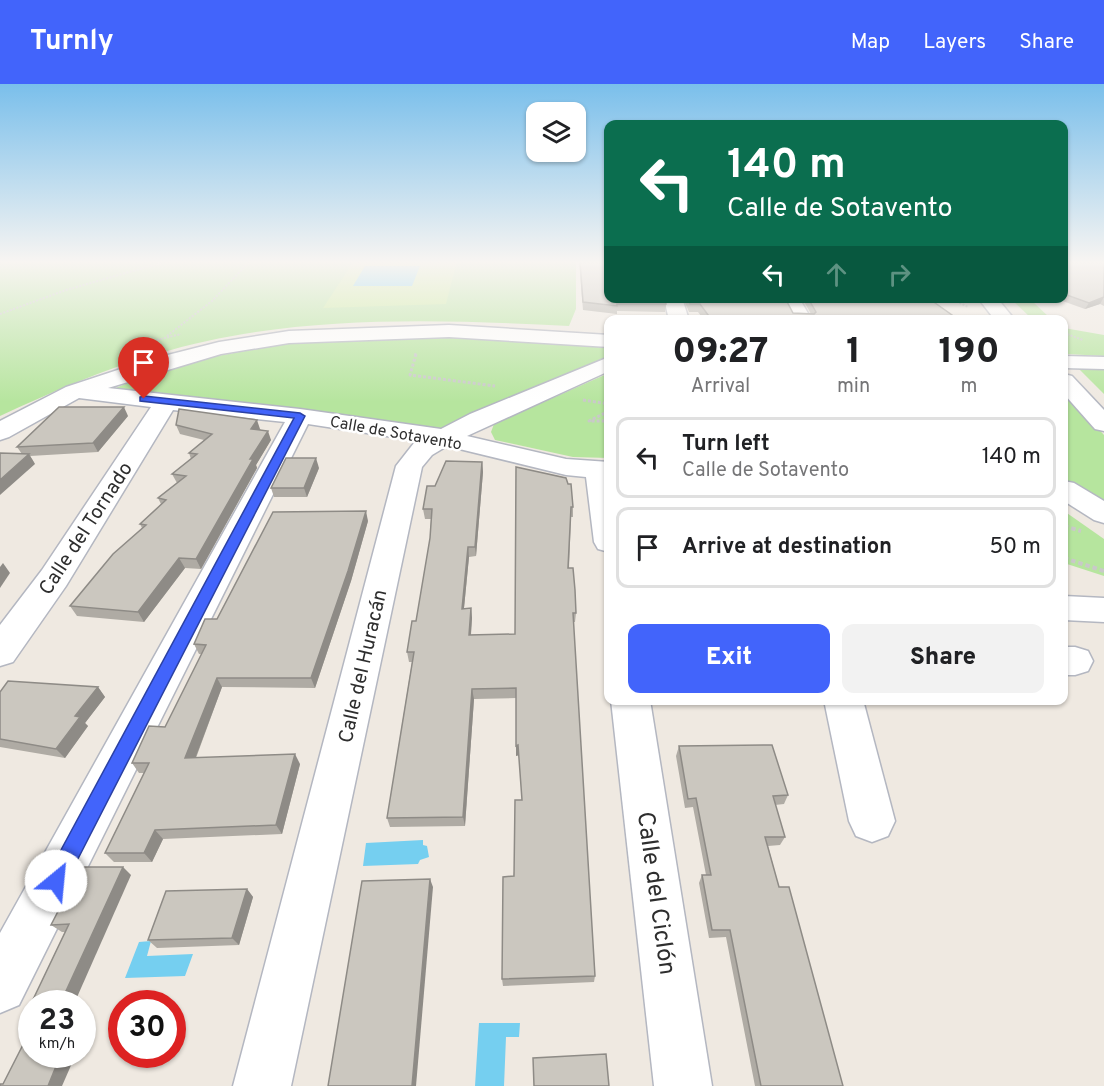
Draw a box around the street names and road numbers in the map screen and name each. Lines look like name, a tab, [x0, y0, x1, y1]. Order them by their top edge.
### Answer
street label: Calle de Sotavento	[328, 413, 463, 455]
street label: Calle del Tornado	[34, 458, 139, 601]
street label: Calle del Huracán	[334, 587, 394, 746]
street label: Calle del Ciclón	[629, 810, 681, 977]

